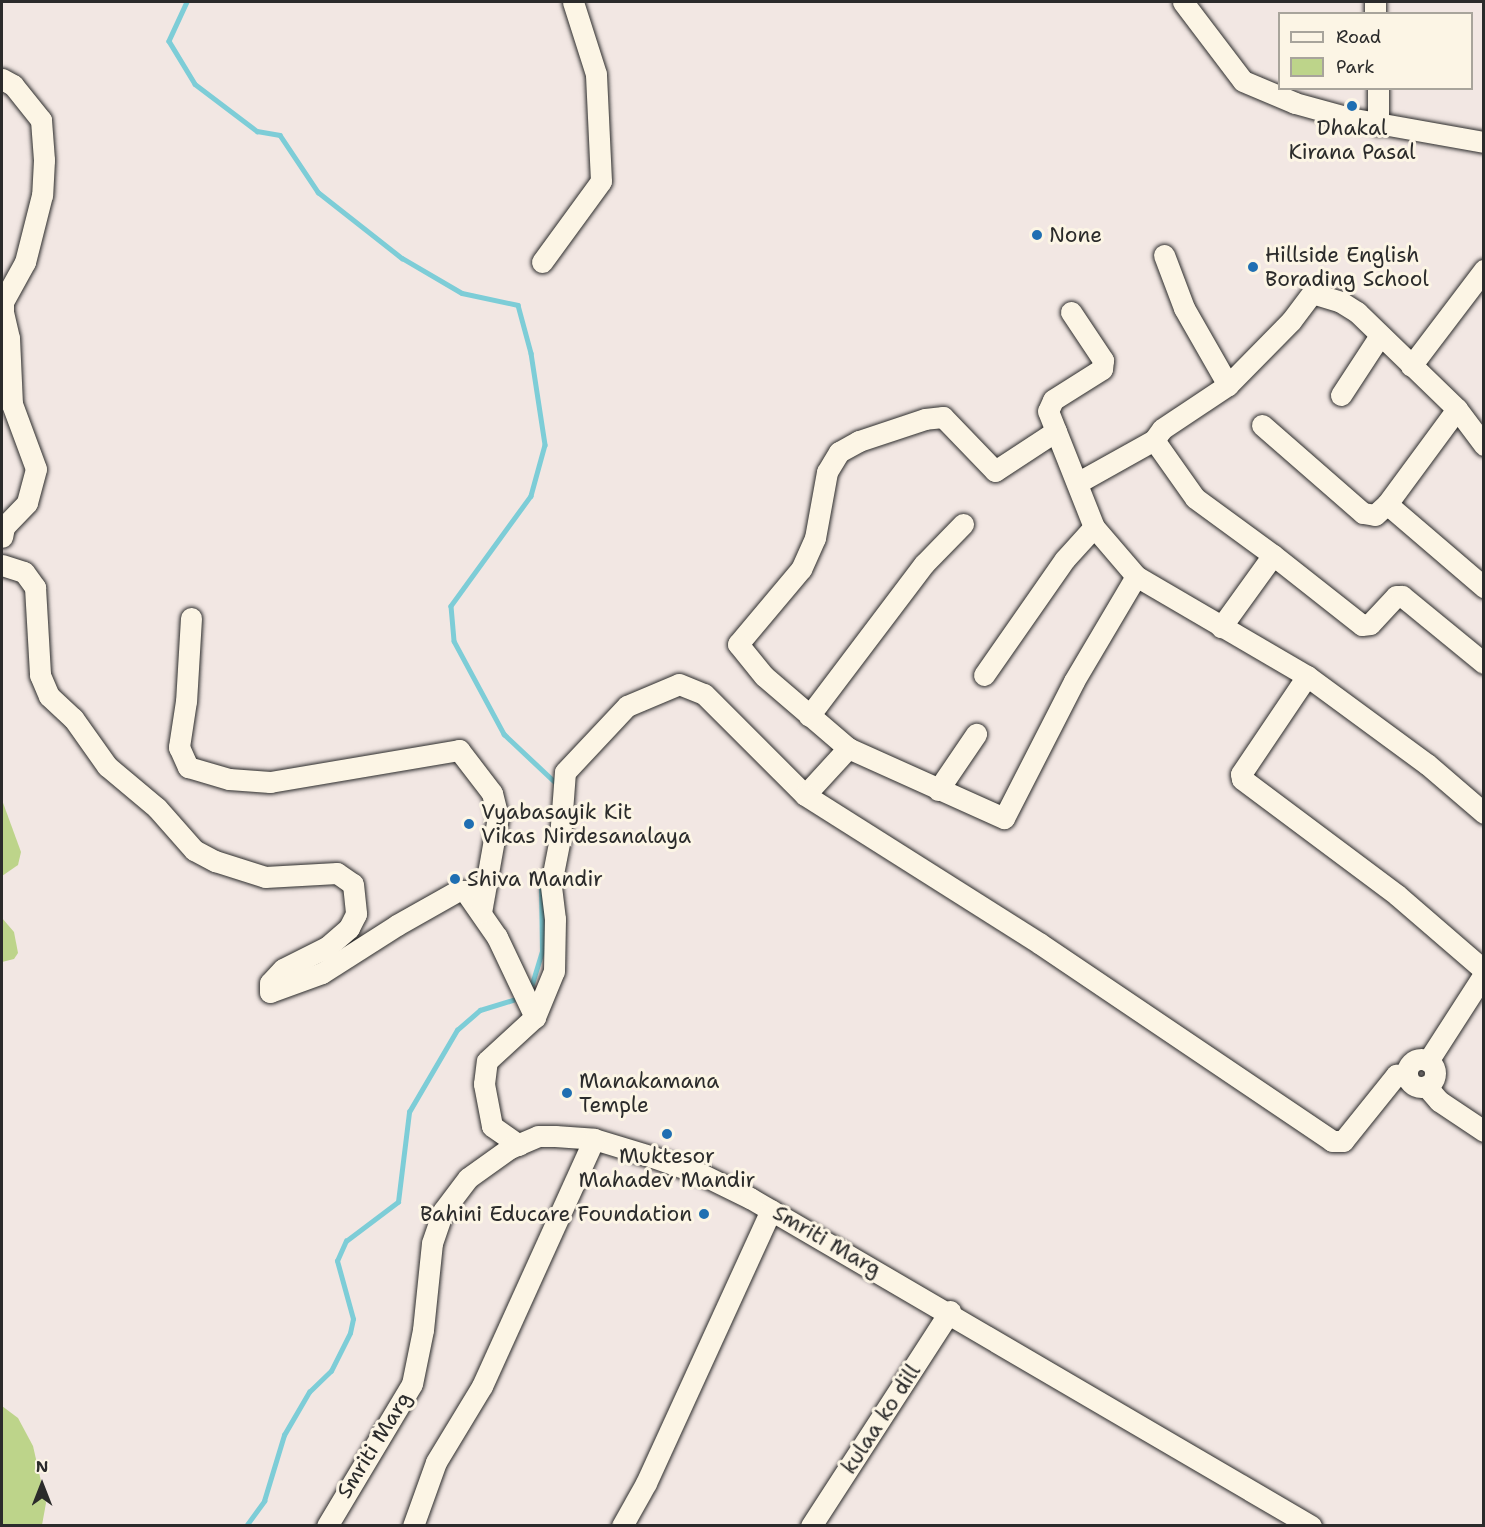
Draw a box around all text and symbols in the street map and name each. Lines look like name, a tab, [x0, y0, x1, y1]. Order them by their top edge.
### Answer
legend	[1278, 12, 1473, 90]
text: Road	[1336, 25, 1381, 49]
text: Park	[1336, 55, 1375, 79]
marker: Dhakal Kirana Pasal	[1345, 99, 1359, 113]
place label: Dhakal Kirana Pasal	[1288, 115, 1416, 165]
place label: None	[1049, 222, 1102, 248]
marker: None	[1030, 228, 1044, 242]
place label: Hillside English Borading School	[1265, 242, 1429, 292]
marker: Hillside English Borading School	[1246, 260, 1260, 274]
place label: Vyabasayik Kit Vikas Nirdesanalaya	[481, 799, 691, 849]
marker: Vyabasayik Kit Vikas Nirdesanalaya	[462, 817, 476, 831]
place label: Shiva Mandir	[467, 866, 603, 892]
marker: Shiva Mandir	[448, 872, 462, 886]
place label: Manakamana Temple	[579, 1068, 719, 1118]
marker: Manakamana Temple	[560, 1086, 574, 1100]
marker: Muktesor Mahadev Mandir	[660, 1127, 674, 1141]
place label: Muktesor Mahadev Mandir	[579, 1143, 755, 1193]
street label: Smriti Marg	[768, 1200, 886, 1282]
place label: Bahini Educare Foundation	[420, 1201, 692, 1227]
marker: Bahini Educare Foundation	[697, 1207, 711, 1221]
street label: kulaa ko dill	[836, 1359, 926, 1479]
street label: Smriti Marg	[331, 1387, 417, 1503]
north arrow	[12, 1455, 72, 1515]
text: N	[36, 1456, 48, 1477]

